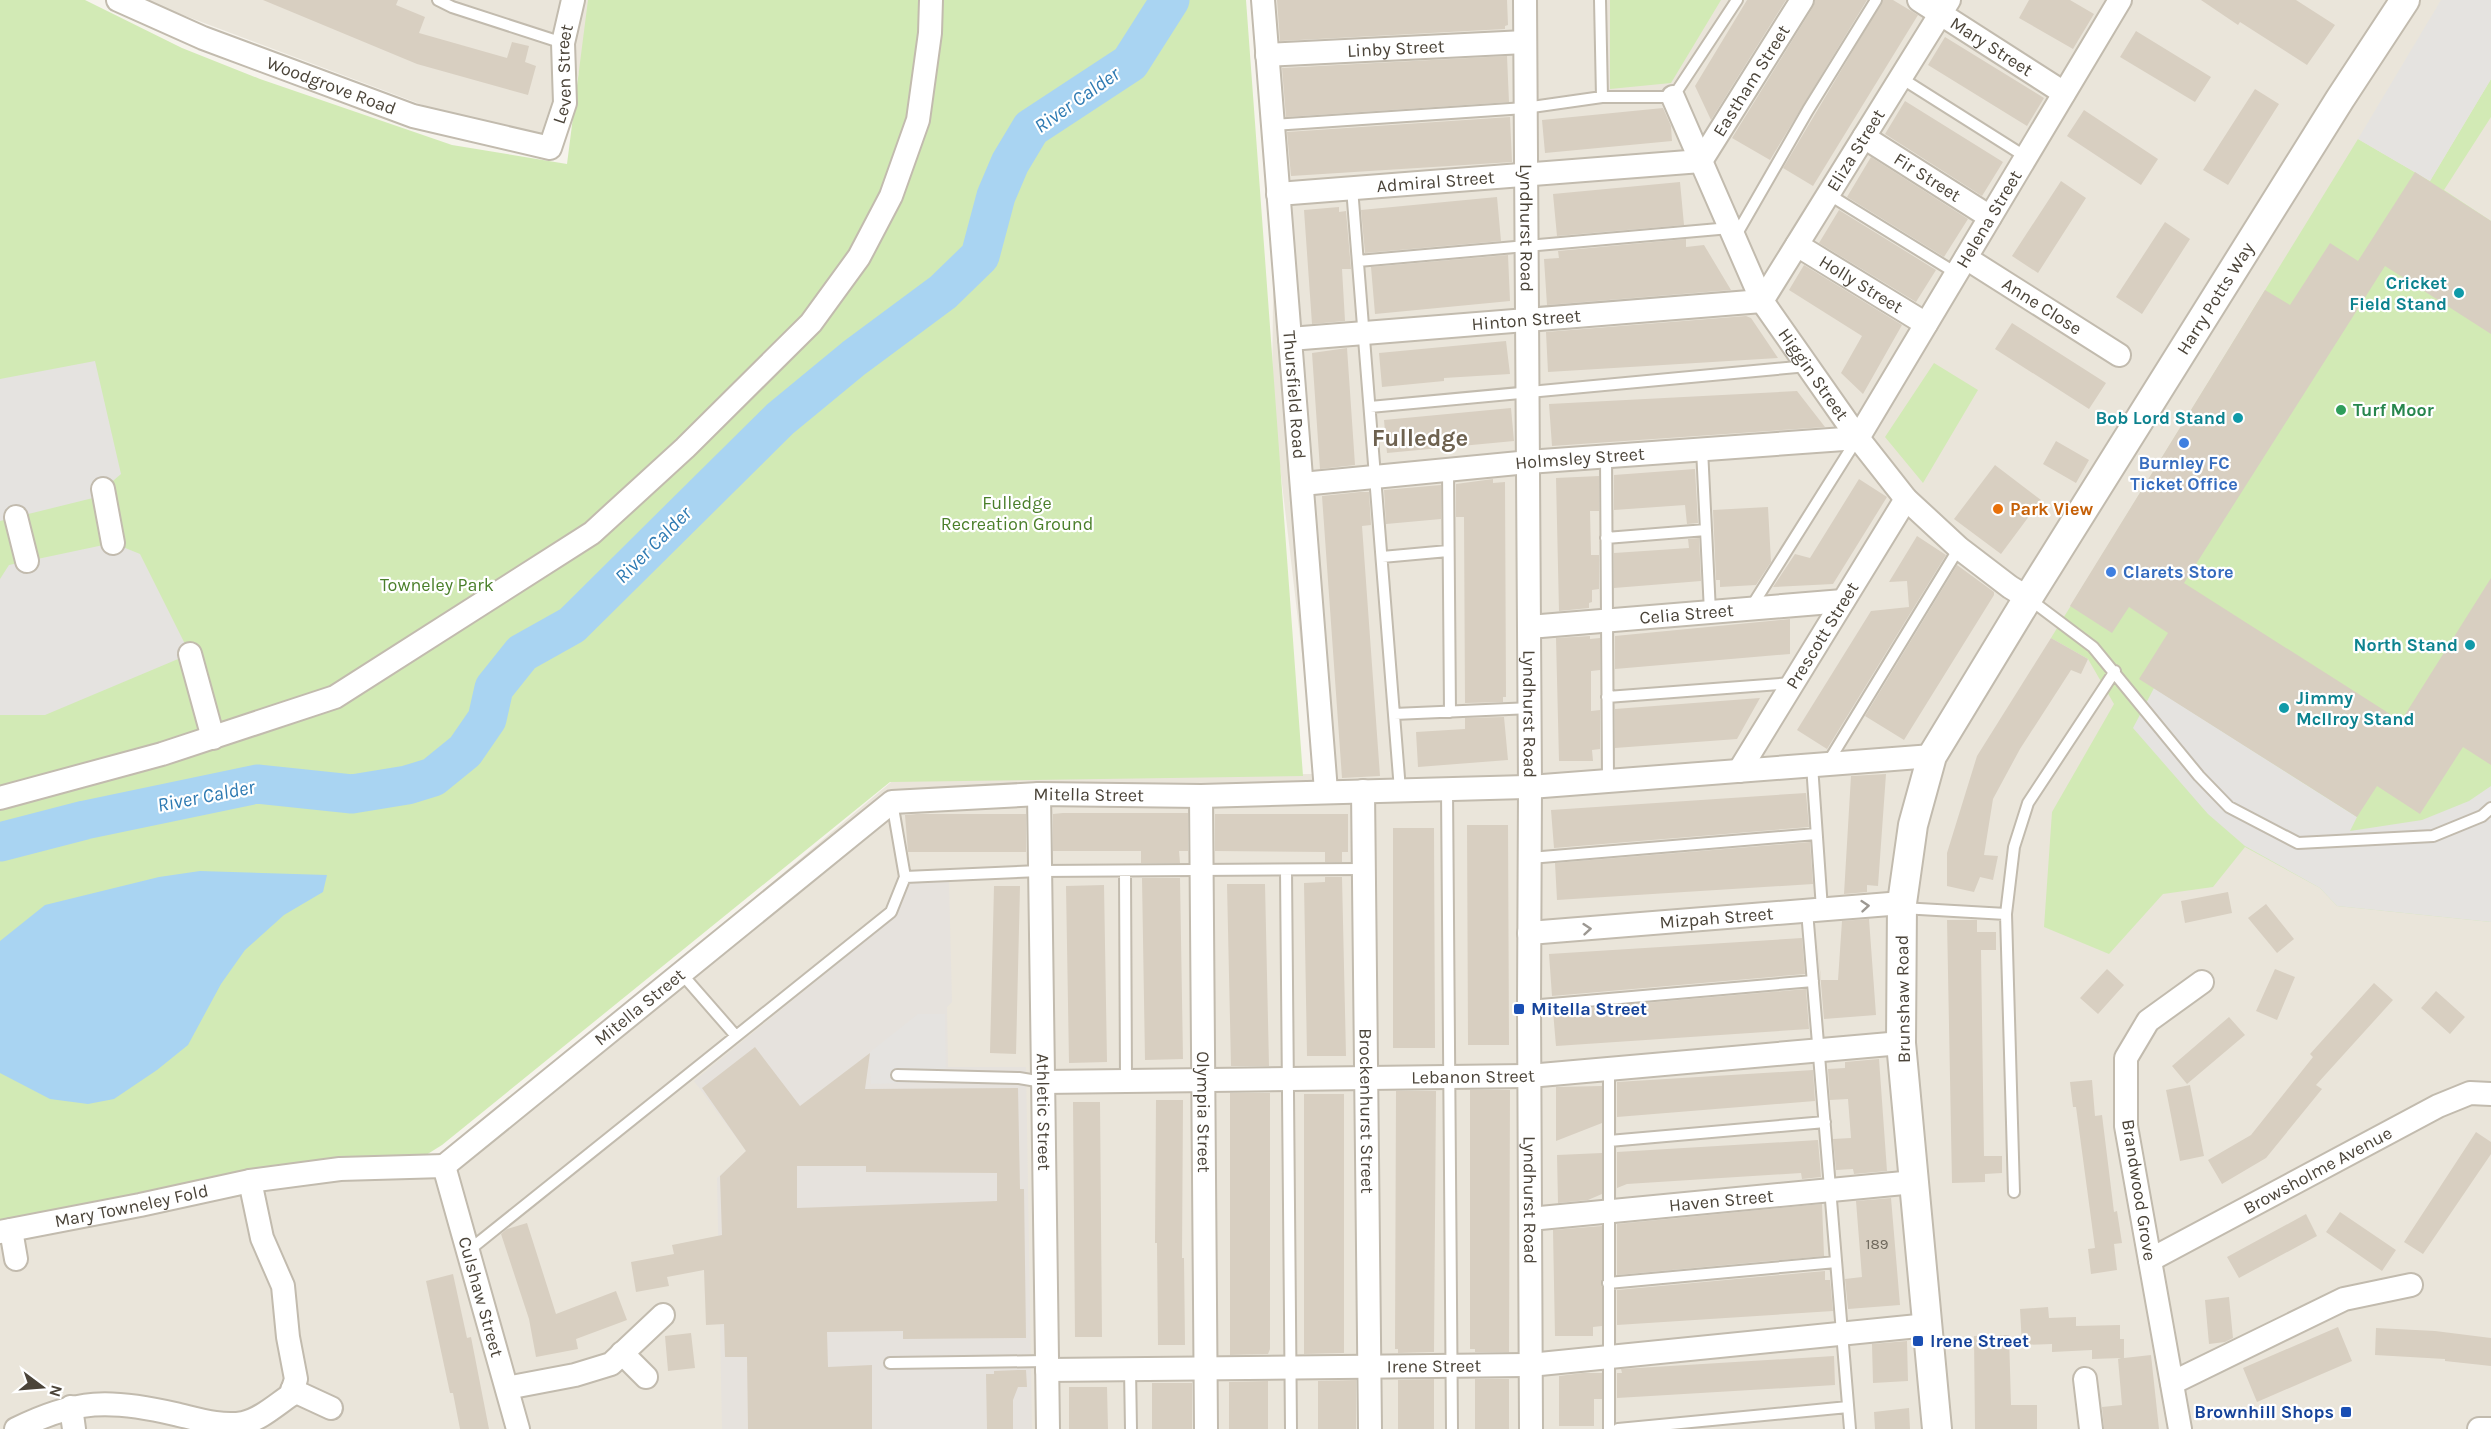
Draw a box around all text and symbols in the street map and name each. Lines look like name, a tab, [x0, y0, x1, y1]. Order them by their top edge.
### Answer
street label: Mary Street	[1946, 12, 2037, 81]
street label: Eastham Street	[1708, 21, 1795, 141]
street label: Leven Street	[548, 22, 578, 127]
street label: Linby Street	[1347, 35, 1445, 62]
street label: Woodgrove Road	[264, 52, 399, 120]
water label: River Calder	[1030, 62, 1125, 138]
street label: Eliza Street	[1822, 105, 1890, 195]
street label: Fir Street	[1890, 148, 1965, 207]
street label: Lyndhurst Road	[1515, 164, 1538, 292]
street label: Admiral Street	[1376, 166, 1496, 197]
street label: Helena Street	[1951, 166, 2027, 272]
street label: Harry Potts Way	[2172, 238, 2259, 359]
street label: Holly Street	[1815, 250, 1907, 318]
place label: Cricket Field Stand	[2349, 272, 2447, 315]
street label: Anne Close	[1998, 273, 2086, 340]
marker: Cricket Field Stand	[2452, 286, 2466, 300]
street label: Hinton Street	[1471, 305, 1582, 335]
street label: Higgin Street	[1773, 324, 1853, 425]
street label: Thursfield Road	[1278, 330, 1311, 460]
place label: Turf Moor	[2353, 399, 2434, 421]
marker: Turf Moor	[2334, 403, 2348, 417]
place label: Bob Lord Stand	[2095, 407, 2226, 429]
marker: Bob Lord Stand	[2231, 411, 2245, 425]
district label: Fulledge	[1372, 424, 1468, 452]
marker: Burnley FC Ticket Office	[2177, 436, 2191, 450]
street label: Holmsley Street	[1514, 443, 1645, 474]
place label: Burnley FC Ticket Office	[2130, 452, 2238, 495]
park label: Fulledge Recreation Ground	[941, 492, 1093, 535]
place label: Park View	[2010, 498, 2094, 520]
water label: River Calder	[610, 501, 697, 588]
marker: Park View	[1991, 502, 2005, 516]
place label: Clarets Store	[2123, 561, 2234, 583]
marker: Clarets Store	[2104, 565, 2118, 579]
park label: Towneley Park	[380, 574, 494, 596]
street label: Prescott Street	[1781, 578, 1864, 693]
street label: Celia Street	[1639, 599, 1735, 629]
place label: North Stand	[2354, 634, 2458, 656]
marker: North Stand	[2463, 638, 2477, 652]
street label: Lyndhurst Road	[1518, 650, 1541, 778]
place label: Jimmy McIlroy Stand	[2296, 687, 2414, 730]
marker: Jimmy McIlroy Stand	[2277, 701, 2291, 715]
water label: River Calder	[155, 775, 258, 817]
street label: Mitella Street	[1033, 783, 1144, 806]
one-way arrow	[1861, 900, 1870, 913]
street label: Mizpah Street	[1659, 902, 1774, 933]
one-way arrow	[1583, 922, 1592, 935]
street label: Brunshaw Road	[1891, 935, 1915, 1063]
street label: Mitella Street	[590, 964, 690, 1050]
place label: Mitella Street	[1531, 998, 1647, 1020]
marker: Mitella Street	[1512, 1002, 1526, 1016]
street label: Brockenhurst Street	[1355, 1028, 1378, 1194]
street label: Olympia Street	[1192, 1051, 1215, 1173]
street label: Athletic Street	[1032, 1053, 1055, 1171]
street label: Lebanon Street	[1411, 1065, 1536, 1088]
street label: Brandwood Grove	[2117, 1118, 2161, 1262]
street label: Browsholme Avenue	[2239, 1122, 2396, 1219]
street label: Lyndhurst Road	[1519, 1136, 1541, 1264]
street label: Mary Towneley Fold	[53, 1179, 210, 1232]
street label: Haven Street	[1668, 1185, 1775, 1217]
street label: Culshaw Street	[453, 1234, 508, 1360]
house number: 189	[1866, 1235, 1888, 1253]
place label: Irene Street	[1930, 1330, 2029, 1352]
marker: Irene Street	[1911, 1334, 1925, 1348]
street label: Irene Street	[1387, 1355, 1482, 1377]
north arrow	[12, 1357, 72, 1417]
text: N	[45, 1383, 67, 1399]
place label: Brownhill Shops	[2194, 1401, 2334, 1423]
marker: Brownhill Shops	[2339, 1405, 2353, 1419]

